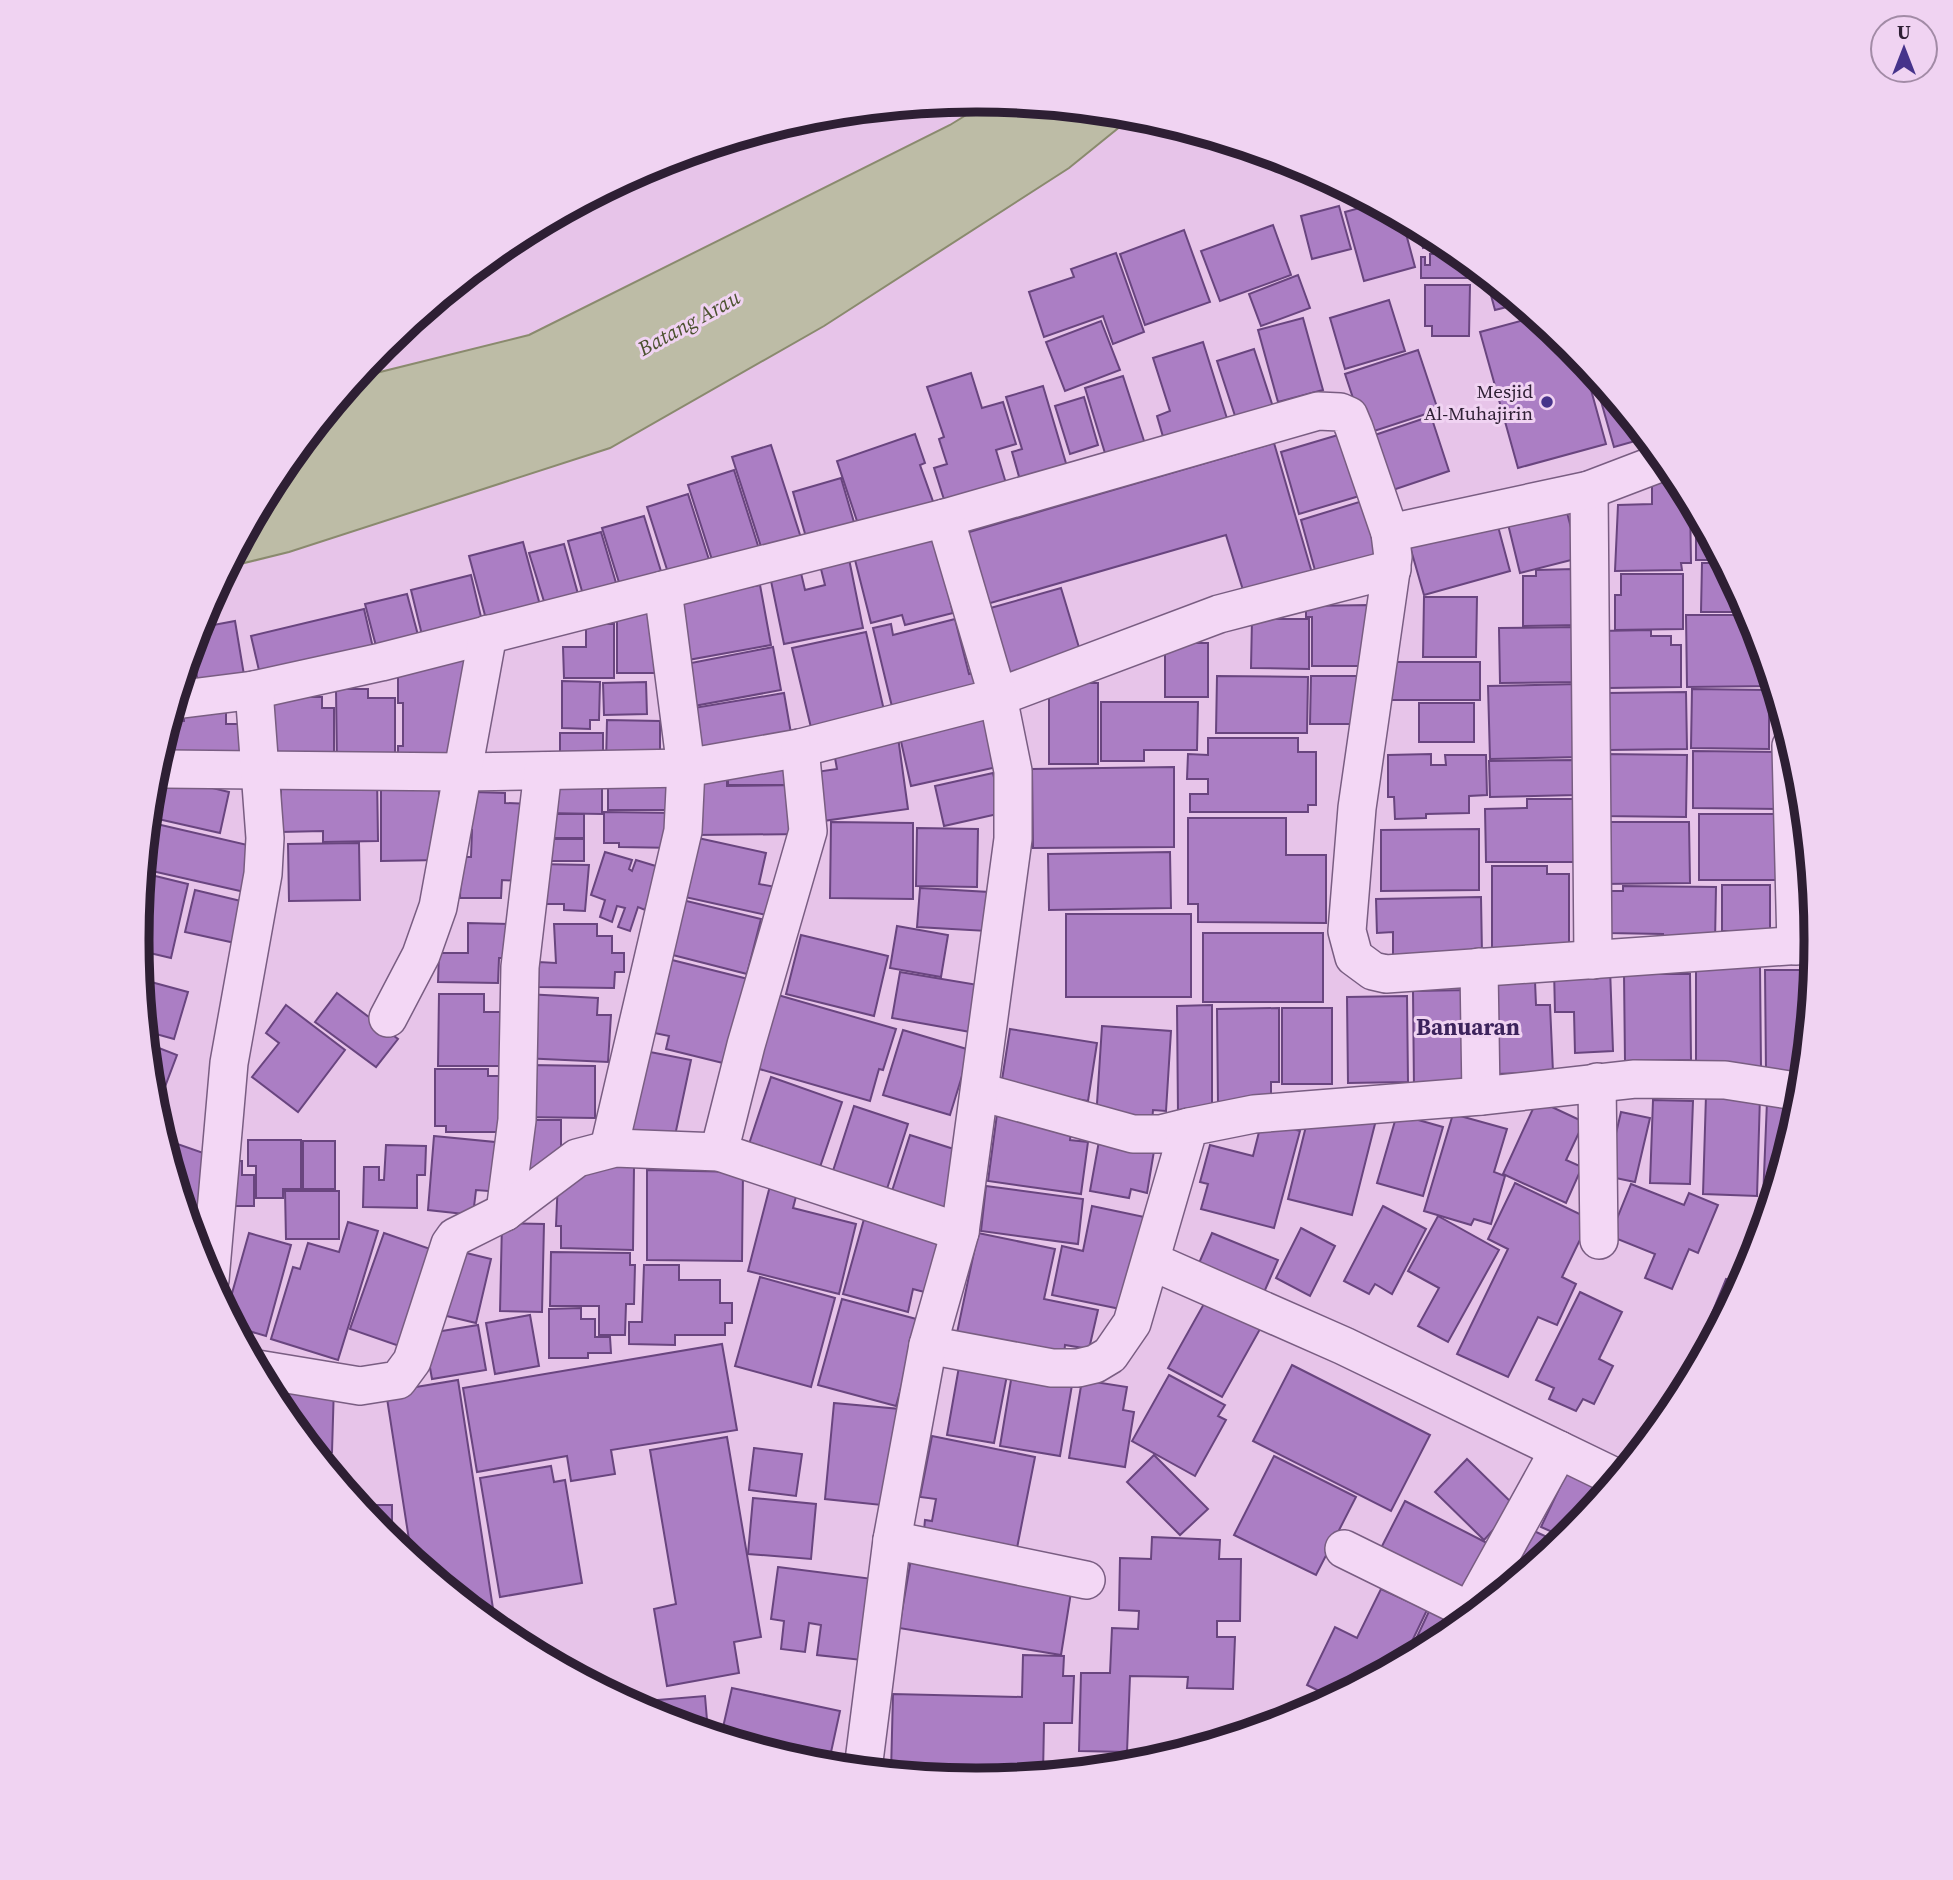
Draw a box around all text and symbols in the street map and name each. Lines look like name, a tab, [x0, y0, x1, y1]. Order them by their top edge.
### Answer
north arrow	[1869, 14, 1939, 84]
text: U	[1897, 19, 1911, 45]
water label: Batang Arau	[632, 283, 745, 363]
place label: Mesjid Al-Muhajirin	[1424, 378, 1533, 426]
marker: Mesjid Al-Muhajirin	[1539, 394, 1555, 410]
district label: Banuaran	[1416, 1011, 1520, 1043]

